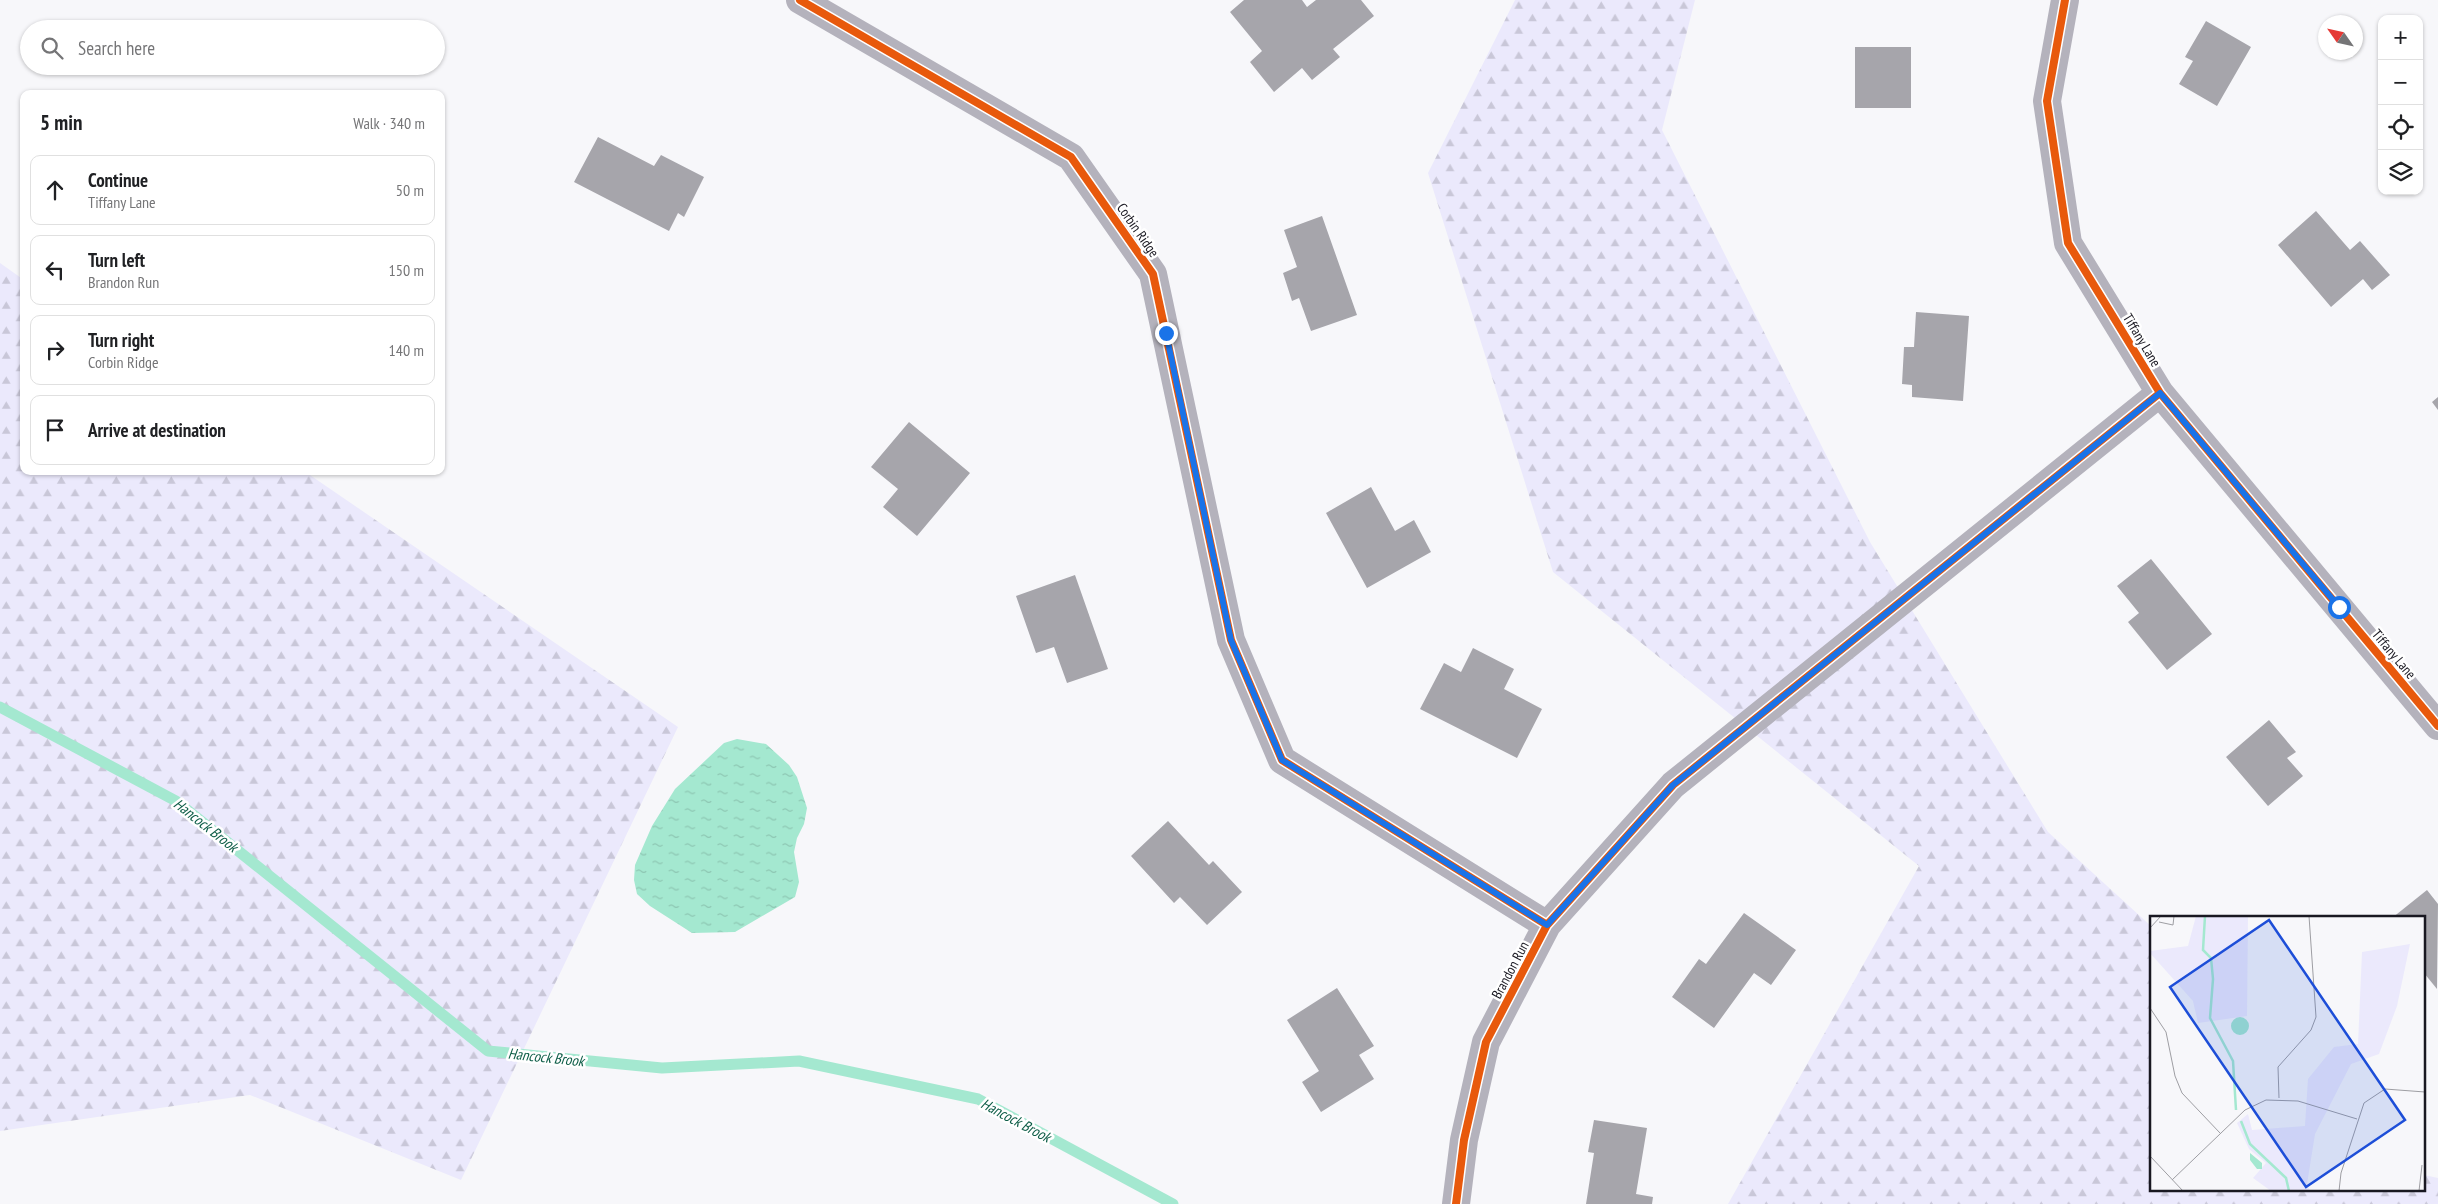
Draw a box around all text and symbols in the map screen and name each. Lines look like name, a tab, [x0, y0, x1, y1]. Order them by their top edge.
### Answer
north arrow	[2318, 15, 2363, 60]
map controls	[2378, 15, 2423, 195]
button: +	[2378, 15, 2423, 60]
search box	[20, 20, 445, 75]
icon: search	[38, 34, 66, 62]
text: Search here	[78, 36, 155, 60]
button: −	[2378, 60, 2423, 105]
button: locate	[2378, 105, 2423, 150]
text: 5 min	[40, 109, 82, 136]
text: Walk · 340 m	[353, 113, 425, 133]
button: layers	[2378, 150, 2423, 195]
text: Continue	[88, 168, 148, 192]
icon: ahead	[41, 176, 69, 204]
text: 50 m	[396, 180, 424, 200]
text: Tiffany Lane	[88, 192, 156, 212]
street label: Corbin Ridge	[1113, 200, 1163, 261]
text: Turn left	[88, 248, 145, 272]
icon: left	[41, 256, 69, 284]
text: 150 m	[389, 260, 424, 280]
text: Brandon Run	[88, 272, 159, 292]
street label: Tiffany Lane	[2119, 310, 2165, 370]
route end	[1155, 322, 1178, 345]
text: Turn right	[88, 328, 154, 352]
icon: right	[41, 336, 69, 364]
text: 140 m	[389, 340, 424, 360]
text: Corbin Ridge	[88, 352, 159, 372]
icon: arrive	[41, 416, 69, 444]
text: Arrive at destination	[88, 418, 226, 442]
route start	[2328, 596, 2351, 619]
street label: Tiffany Lane	[2368, 626, 2420, 683]
water label: Hancock Brook	[170, 794, 244, 857]
inset map	[2150, 916, 2426, 1192]
street label: Brandon Run	[1487, 938, 1533, 1002]
water label: Hancock Brook	[507, 1044, 587, 1071]
water label: Hancock Brook	[978, 1094, 1056, 1147]

